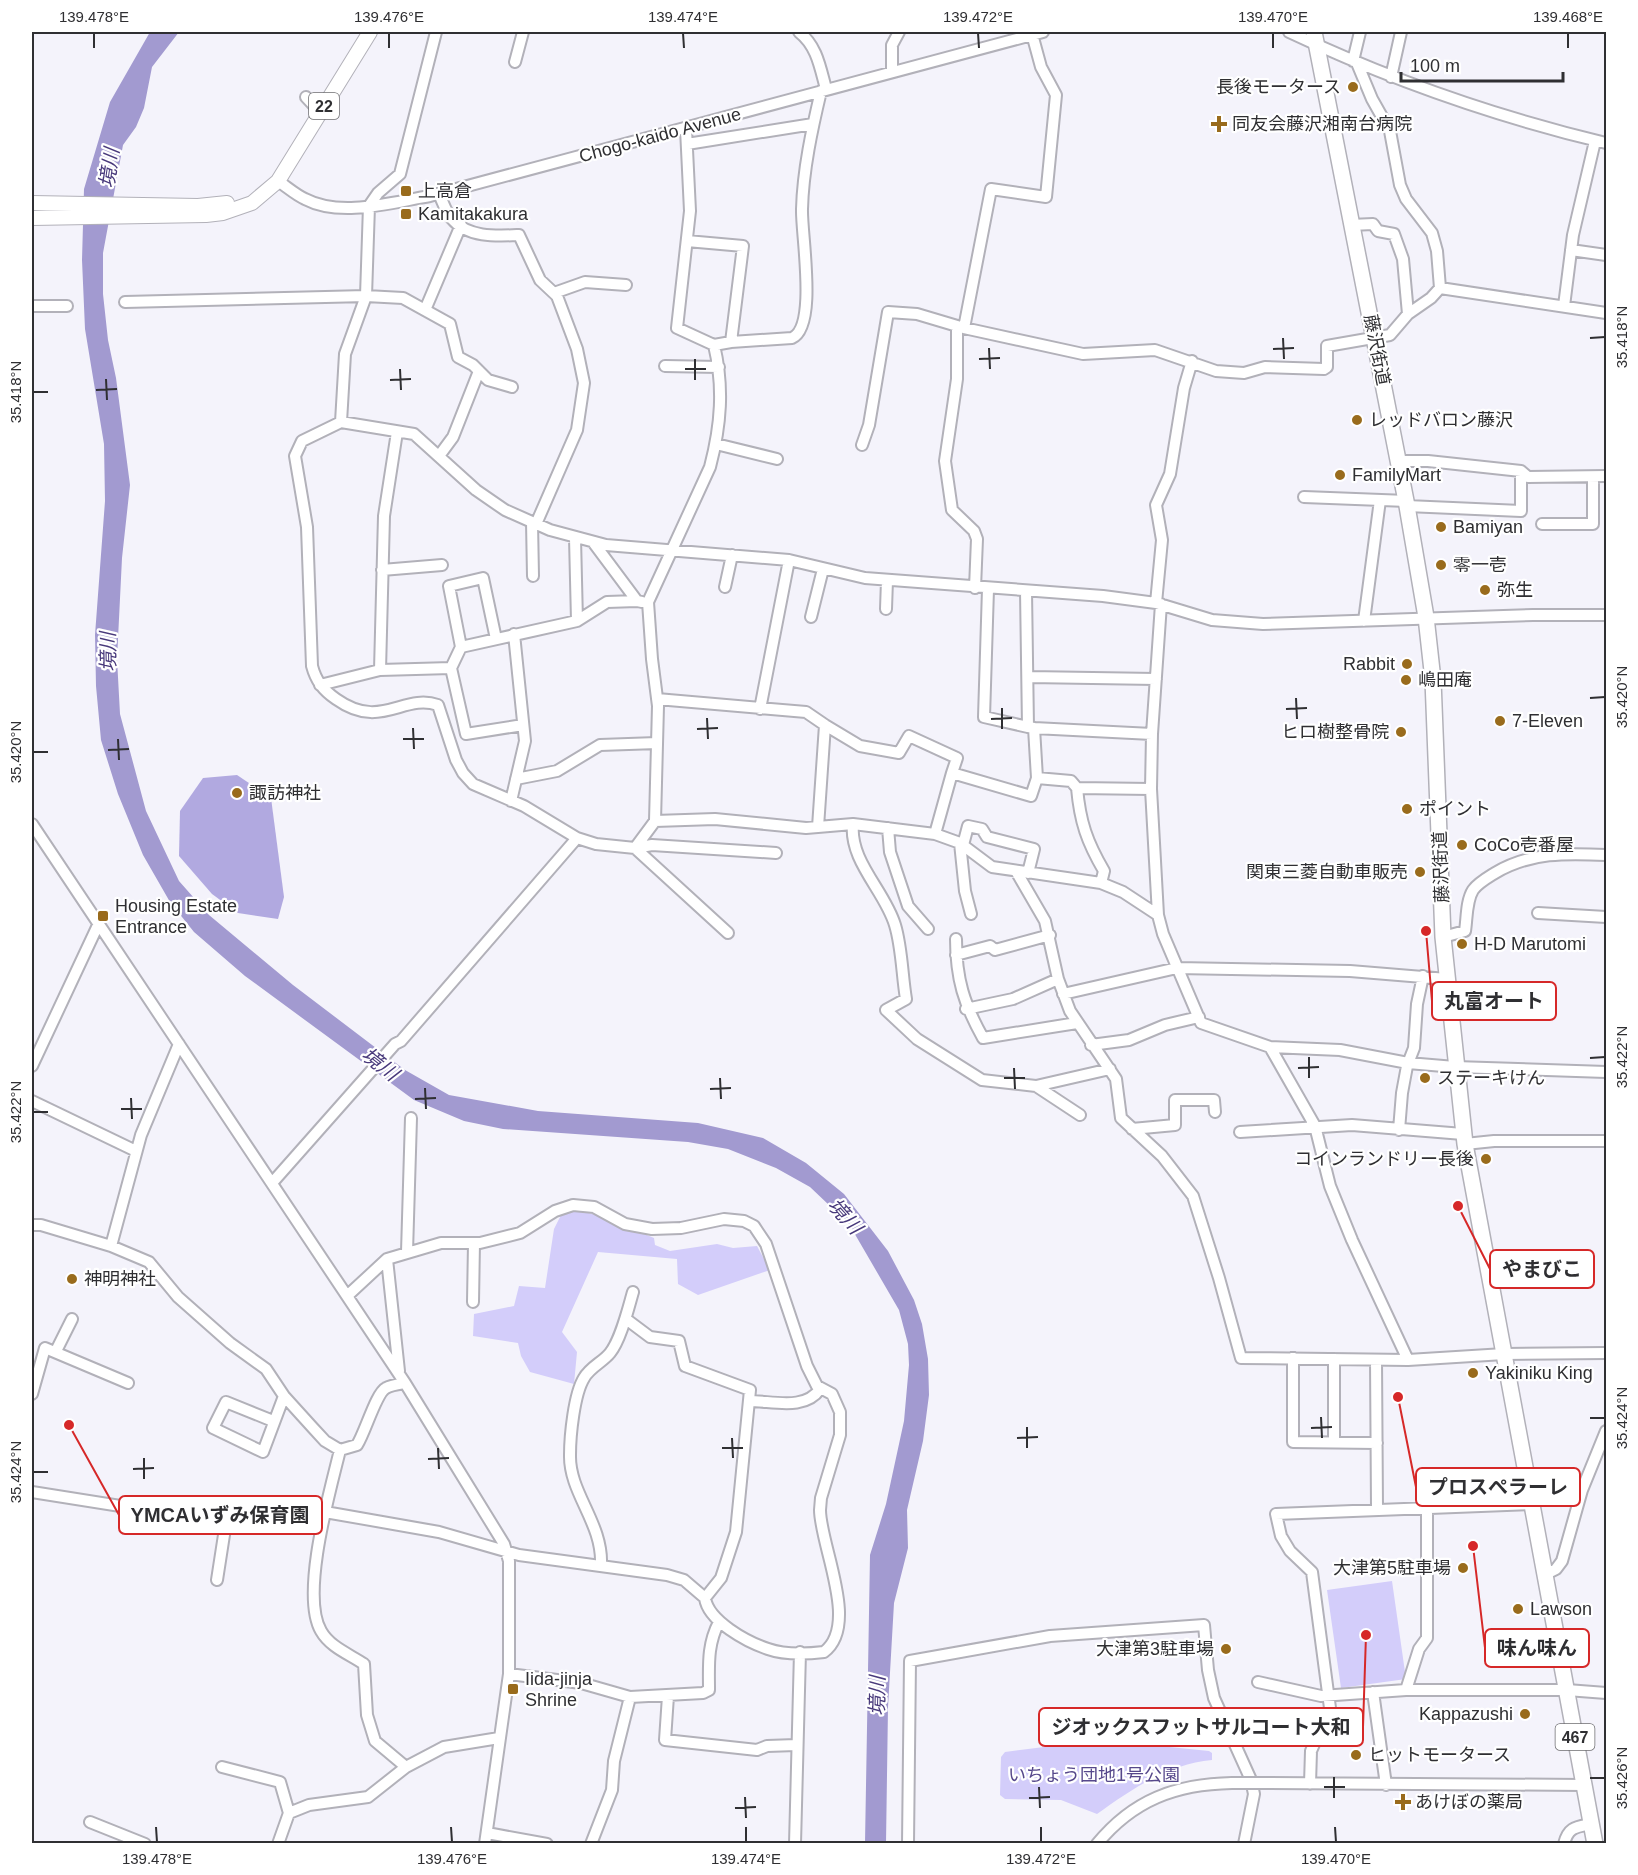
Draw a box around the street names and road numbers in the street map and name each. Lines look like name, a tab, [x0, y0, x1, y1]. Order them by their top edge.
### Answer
road number: 22	[309, 93, 339, 119]
street label: Chogo-kaido Avenue	[577, 104, 743, 166]
street label: 藤沢街道	[1360, 313, 1394, 387]
street label: 藤沢街道	[1430, 831, 1452, 903]
road number: 467	[1556, 1724, 1594, 1750]

